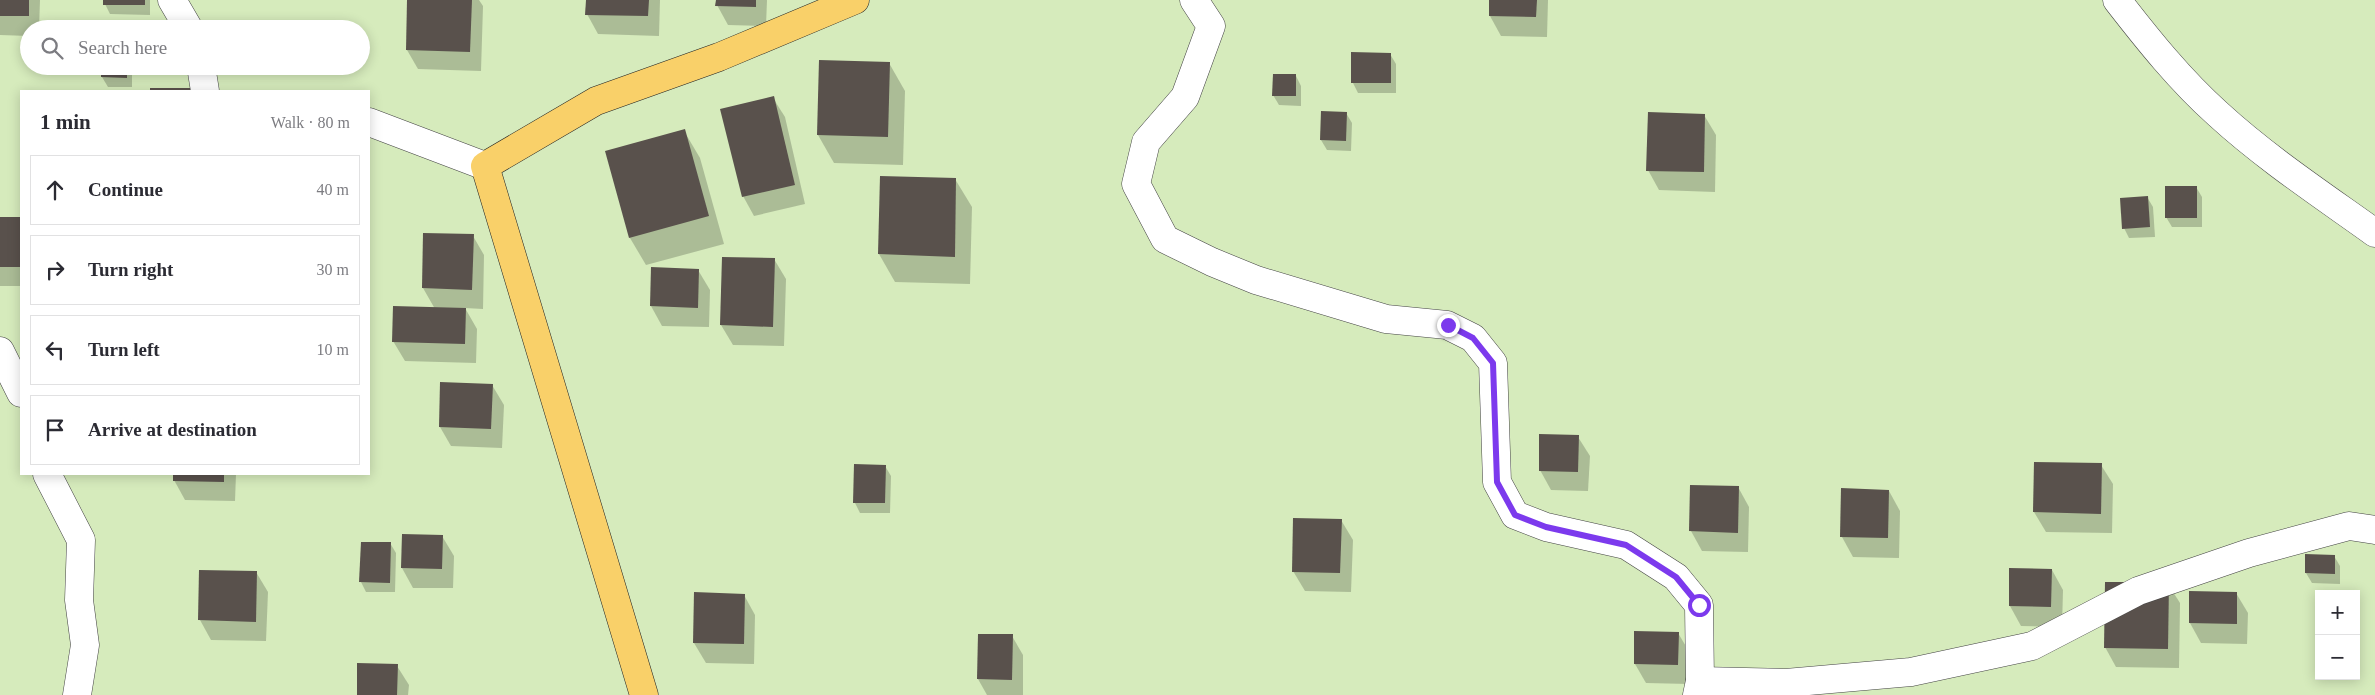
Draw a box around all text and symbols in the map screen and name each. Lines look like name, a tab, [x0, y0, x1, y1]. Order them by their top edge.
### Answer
search box	[20, 20, 370, 75]
icon: search	[38, 34, 66, 62]
text: Search here	[78, 37, 167, 58]
text: 1 min	[40, 110, 91, 134]
text: Walk · 80 m	[271, 114, 350, 131]
icon: ahead	[41, 176, 69, 204]
text: Continue	[88, 179, 163, 200]
text: 40 m	[317, 181, 349, 198]
icon: right	[41, 256, 69, 284]
text: Turn right	[88, 259, 173, 280]
text: 30 m	[317, 261, 349, 278]
route end	[1437, 314, 1460, 337]
icon: left	[41, 336, 69, 364]
text: Turn left	[88, 339, 160, 360]
text: 10 m	[317, 341, 349, 358]
icon: arrive	[41, 416, 69, 444]
text: Arrive at destination	[88, 419, 257, 440]
map controls	[2315, 590, 2360, 680]
button: +	[2315, 590, 2360, 635]
route start	[1688, 594, 1711, 617]
button: −	[2315, 635, 2360, 680]

